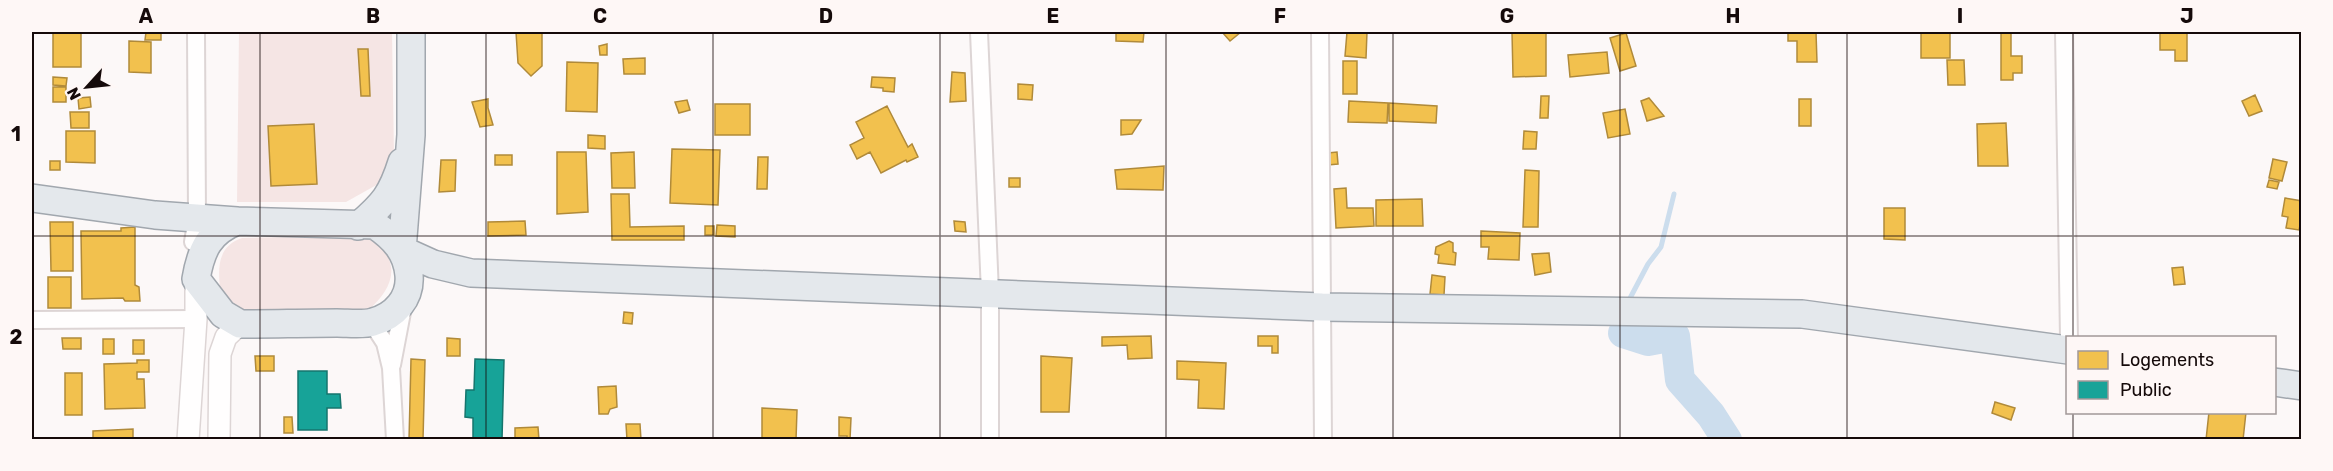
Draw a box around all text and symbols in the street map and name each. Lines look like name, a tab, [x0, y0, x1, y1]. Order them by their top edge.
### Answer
text: A	[139, 4, 154, 28]
text: B	[366, 4, 380, 28]
text: C	[593, 4, 607, 28]
text: D	[819, 4, 833, 28]
text: E	[1047, 4, 1059, 28]
text: F	[1274, 4, 1286, 28]
text: G	[1500, 4, 1514, 28]
text: H	[1726, 4, 1740, 28]
text: I	[1957, 4, 1963, 28]
text: J	[2180, 4, 2194, 28]
north arrow	[57, 57, 117, 117]
text: N	[63, 84, 85, 103]
text: 1	[11, 122, 21, 146]
text: 2	[10, 325, 23, 349]
legend	[2066, 336, 2276, 414]
text: Logements	[2120, 349, 2214, 371]
text: Public	[2120, 379, 2172, 401]

